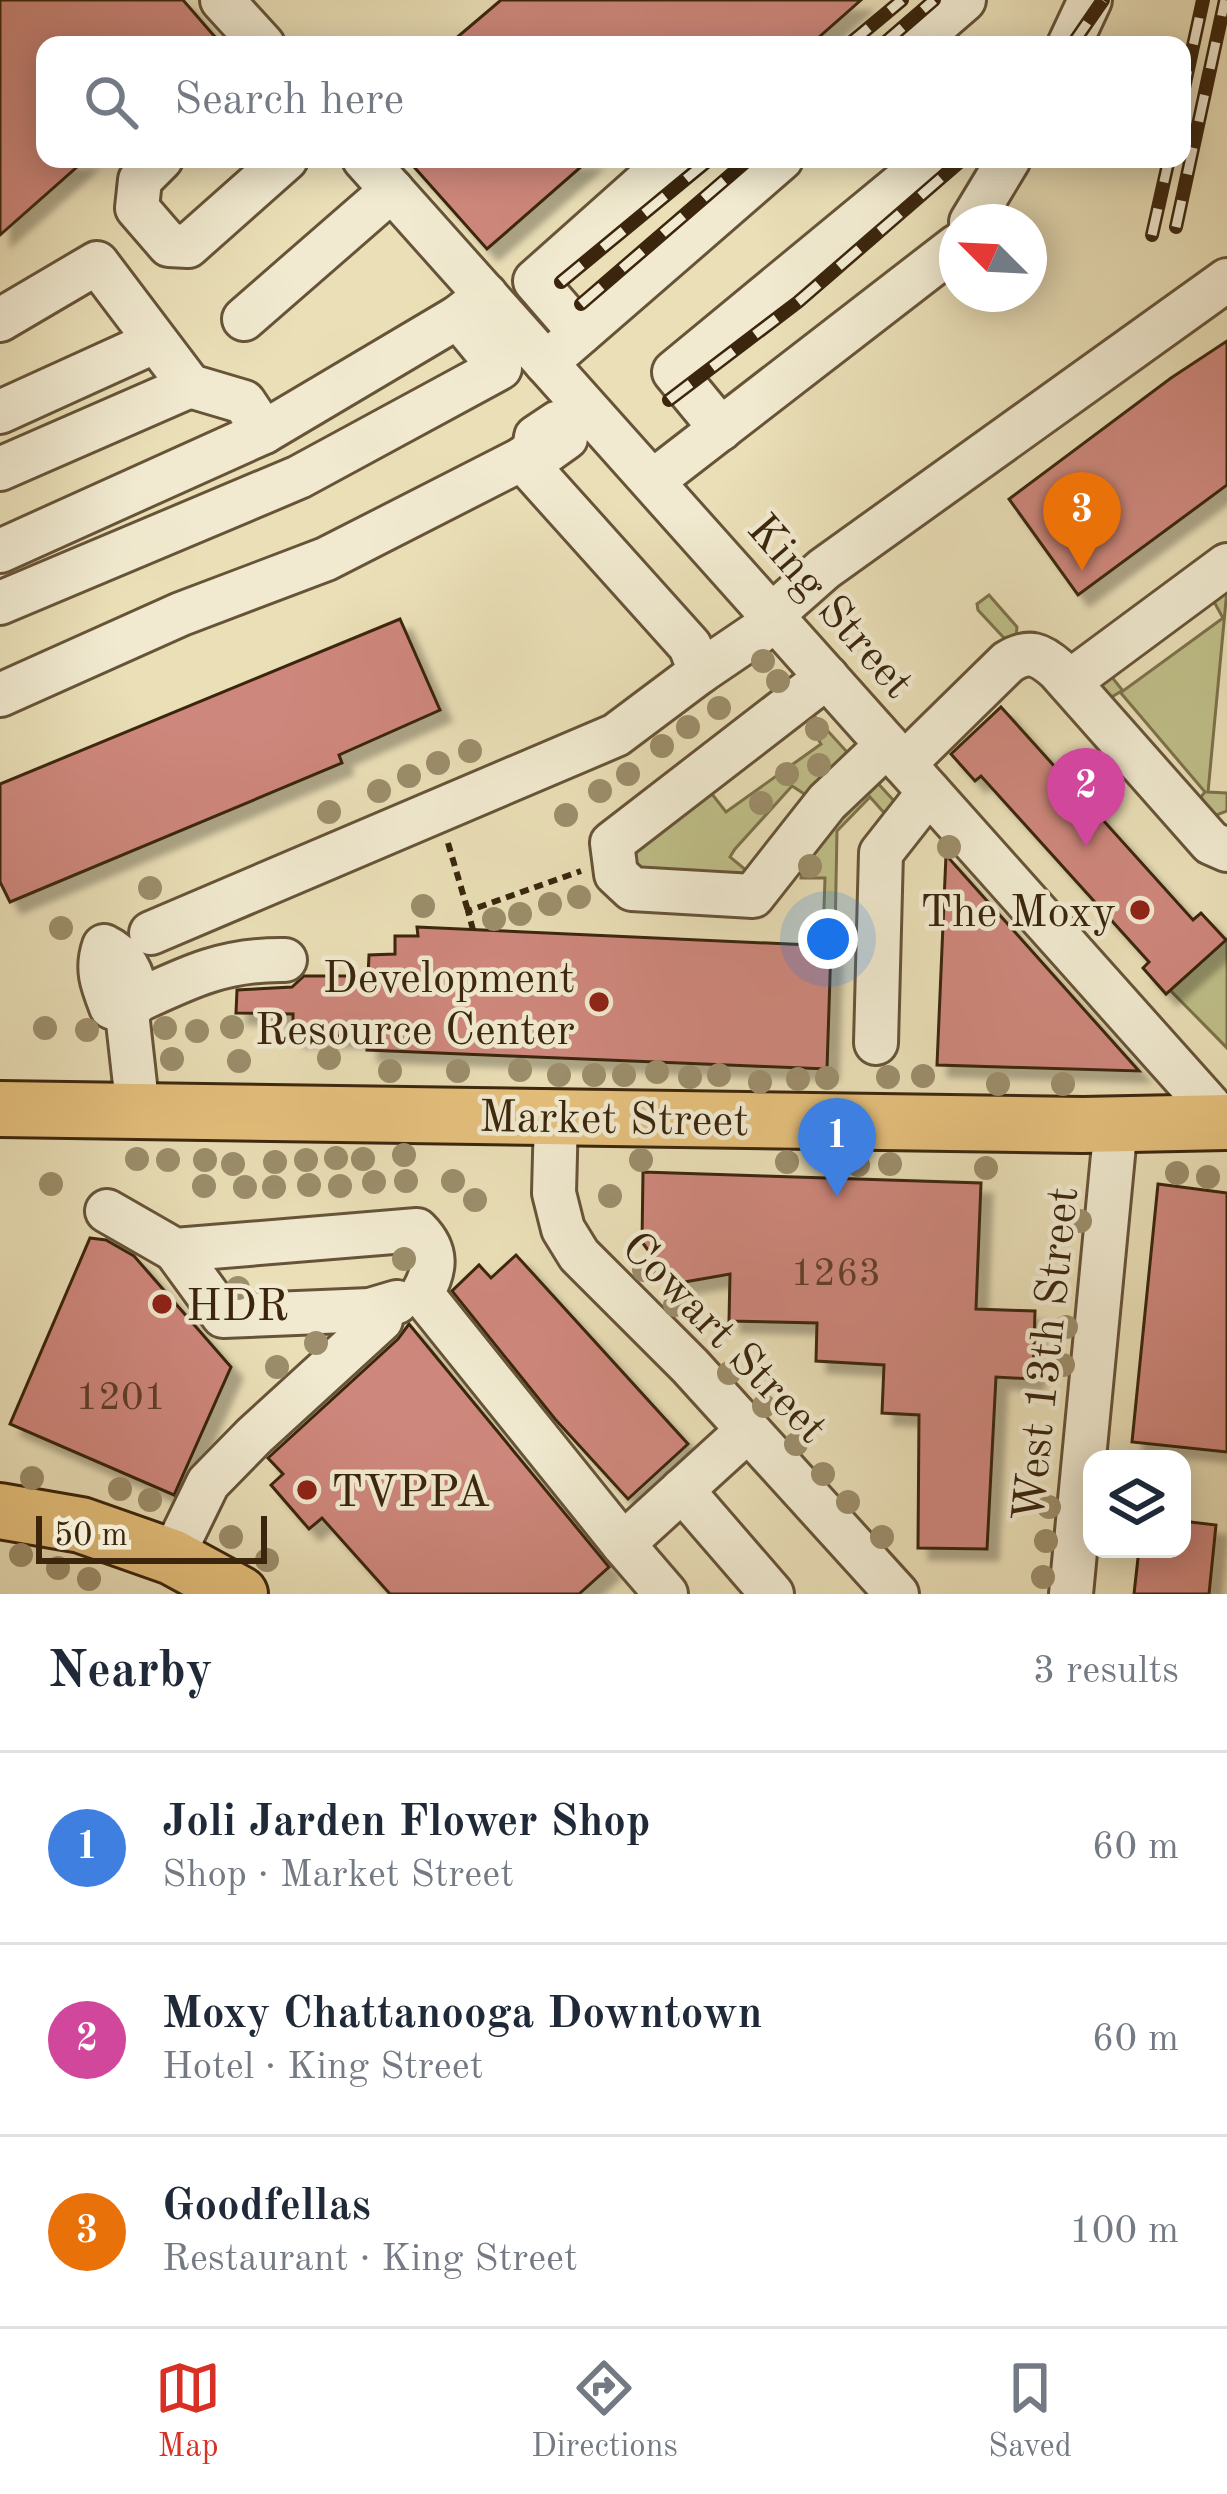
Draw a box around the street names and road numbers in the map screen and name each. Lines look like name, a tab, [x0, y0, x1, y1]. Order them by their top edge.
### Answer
street label: King Street	[737, 508, 920, 708]
street label: Market Street	[479, 1097, 749, 1146]
street label: West 13th Street	[1009, 1185, 1088, 1524]
street label: Cowart Street	[612, 1225, 834, 1453]

